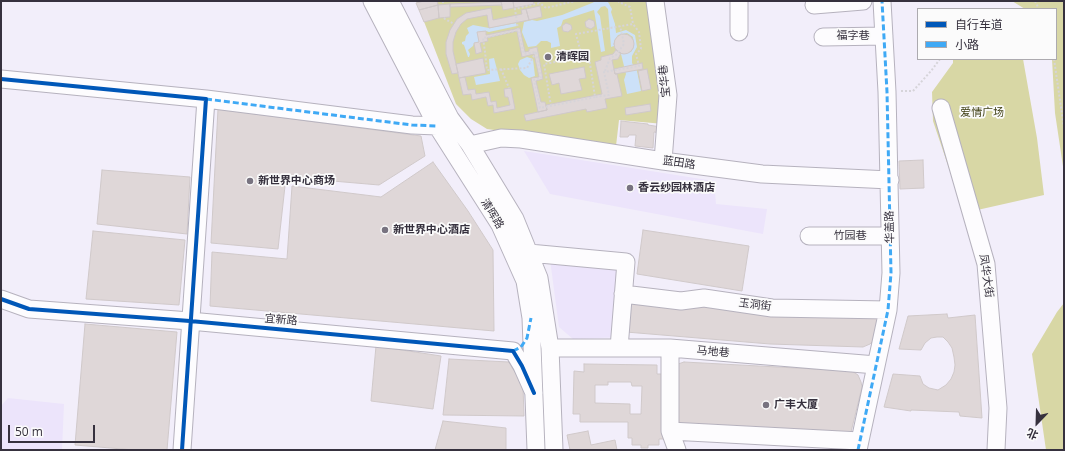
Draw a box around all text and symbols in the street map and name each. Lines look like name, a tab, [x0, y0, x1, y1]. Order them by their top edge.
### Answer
legend	[917, 8, 1057, 60]
text: 自行车道	[955, 16, 1003, 33]
street label: 福字巷	[837, 29, 869, 43]
text: 小路	[955, 36, 979, 53]
place label: 清晖园	[556, 50, 589, 64]
marker: 清晖园	[543, 52, 553, 62]
street label: 宝华巷	[657, 64, 673, 98]
park label: 爱情广场	[960, 106, 1004, 120]
street label: 蓝田路	[662, 154, 696, 172]
place label: 新世界中心商场	[258, 174, 335, 188]
marker: 新世界中心商场	[245, 176, 255, 186]
place label: 香云纱园林酒店	[638, 181, 715, 195]
marker: 香云纱园林酒店	[625, 183, 635, 193]
street label: 清晖路	[478, 196, 506, 232]
street label: 华盖路	[883, 210, 897, 244]
place label: 新世界中心酒店	[393, 223, 470, 237]
marker: 新世界中心酒店	[380, 225, 390, 235]
street label: 竹园巷	[834, 229, 866, 243]
street label: 凤华大街	[976, 253, 996, 299]
street label: 玉洞街	[738, 296, 772, 314]
street label: 宜新路	[264, 312, 298, 328]
street label: 马地巷	[696, 344, 730, 360]
place label: 广丰大厦	[774, 398, 818, 412]
marker: 广丰大厦	[761, 400, 771, 410]
north arrow	[1017, 403, 1057, 443]
scale bar	[10, 417, 97, 443]
text: 50 m	[15, 423, 43, 440]
text: 北	[1024, 425, 1040, 444]

